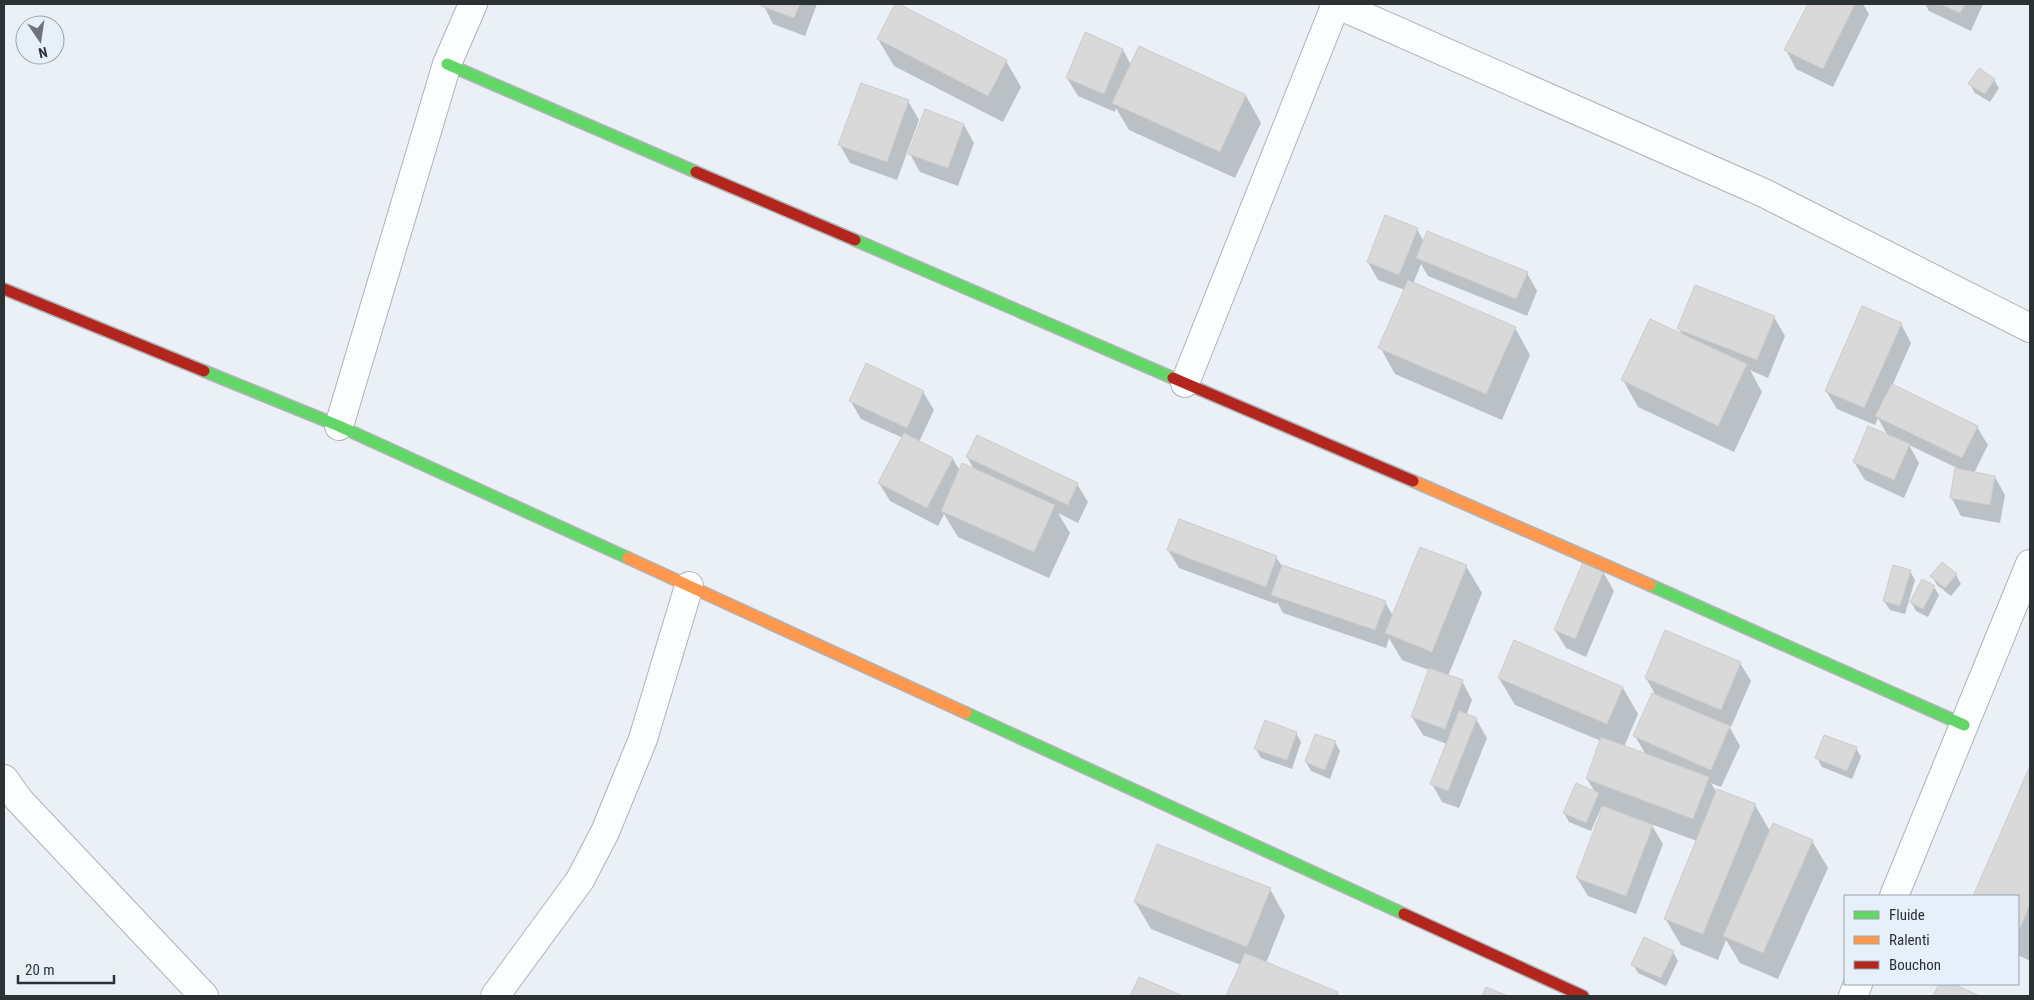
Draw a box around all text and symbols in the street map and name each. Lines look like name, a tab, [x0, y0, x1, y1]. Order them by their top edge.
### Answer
north arrow	[15, 15, 65, 65]
text: N	[37, 44, 49, 61]
legend	[1844, 895, 2019, 985]
text: Fluide	[1889, 906, 1925, 924]
text: Ralenti	[1889, 931, 1930, 949]
scale bar	[18, 952, 114, 984]
text: Bouchon	[1889, 956, 1941, 974]
text: 20 m	[25, 961, 55, 979]

